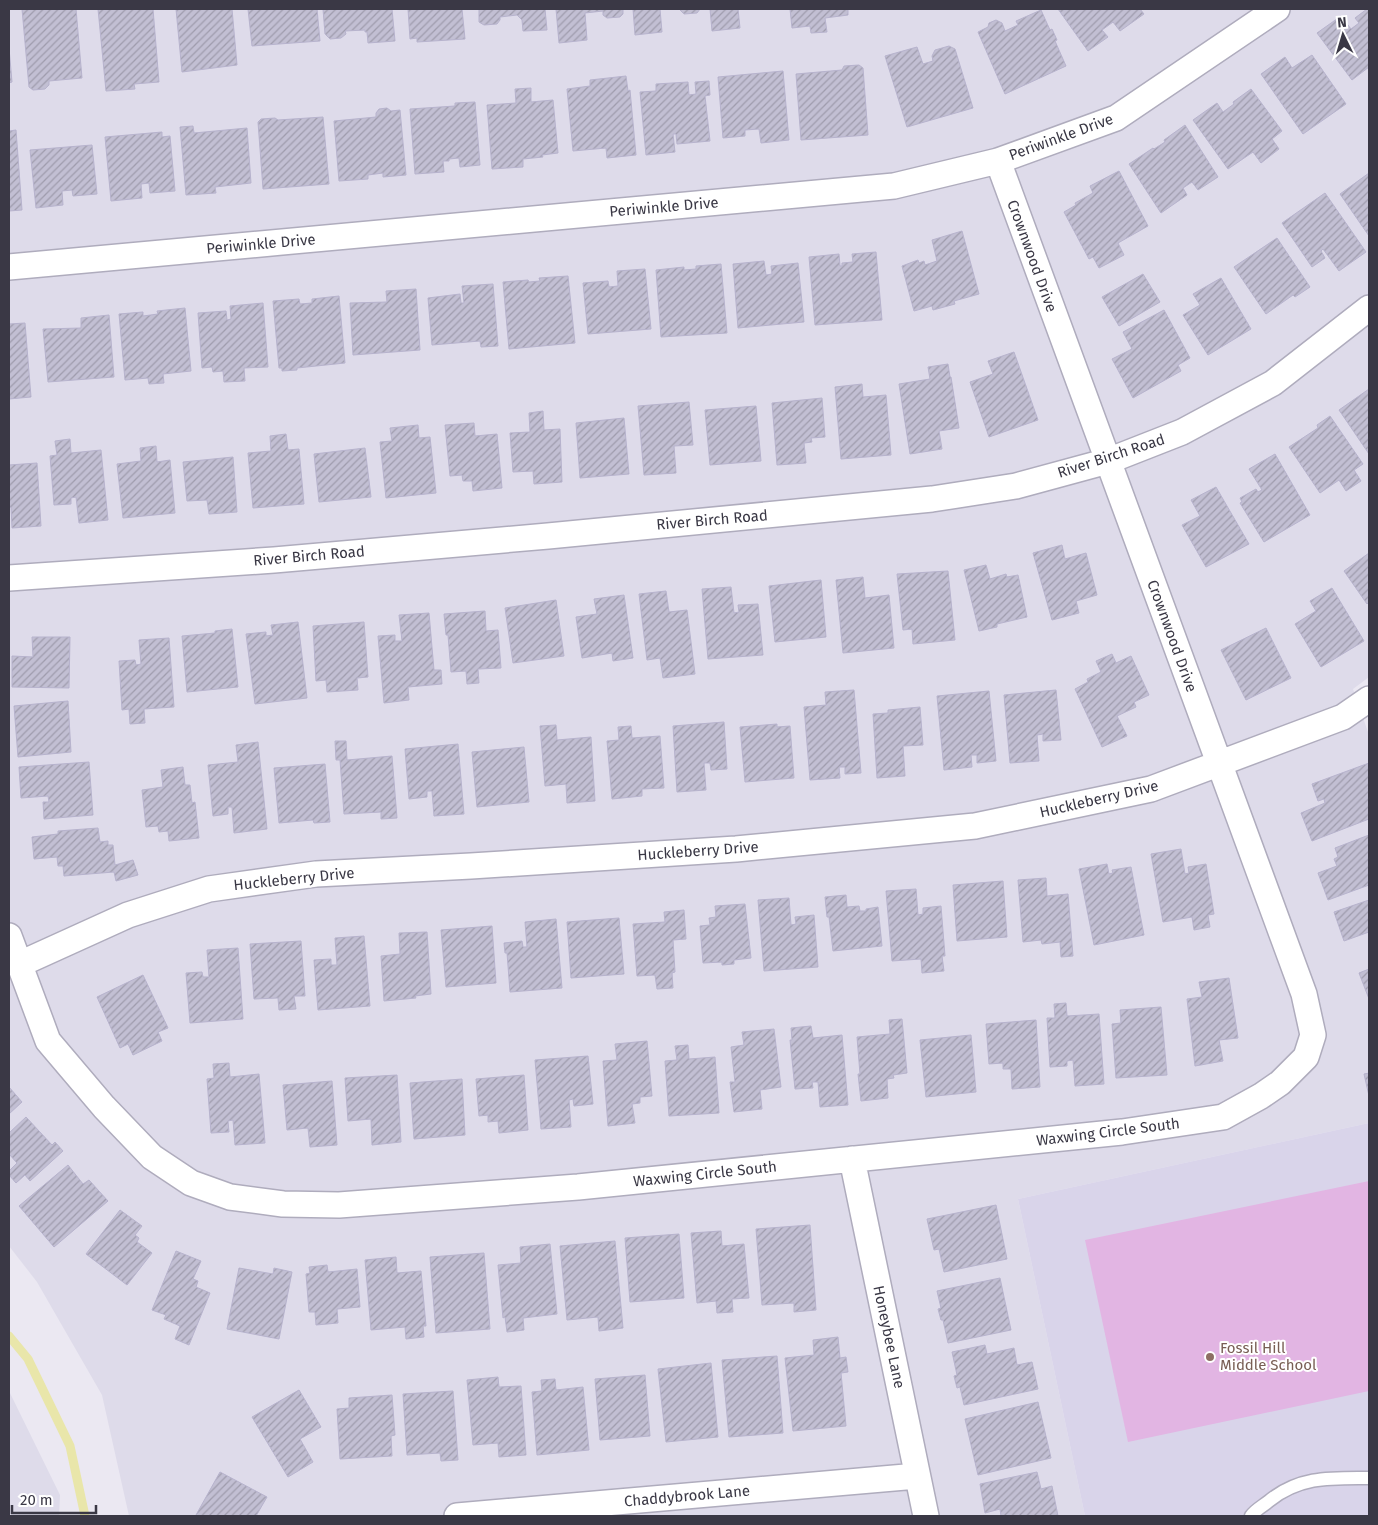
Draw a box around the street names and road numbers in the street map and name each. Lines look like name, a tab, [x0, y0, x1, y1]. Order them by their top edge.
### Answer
street label: Periwinkle Drive	[1006, 110, 1116, 164]
street label: Periwinkle Drive	[609, 193, 719, 221]
street label: Crownwood Drive	[1003, 197, 1061, 315]
street label: Periwinkle Drive	[206, 230, 316, 258]
street label: River Birch Road	[1055, 430, 1167, 482]
street label: River Birch Road	[656, 506, 768, 534]
street label: River Birch Road	[253, 542, 365, 570]
street label: Crownwood Drive	[1143, 577, 1201, 695]
street label: Huckleberry Drive	[1038, 777, 1160, 821]
street label: Huckleberry Drive	[637, 838, 759, 864]
street label: Huckleberry Drive	[233, 864, 355, 894]
street label: Waxwing Circle South	[1035, 1114, 1181, 1150]
street label: Waxwing Circle South	[632, 1158, 778, 1190]
street label: Honeybee Lane	[869, 1284, 909, 1390]
street label: Chaddybrook Lane	[623, 1482, 751, 1510]

